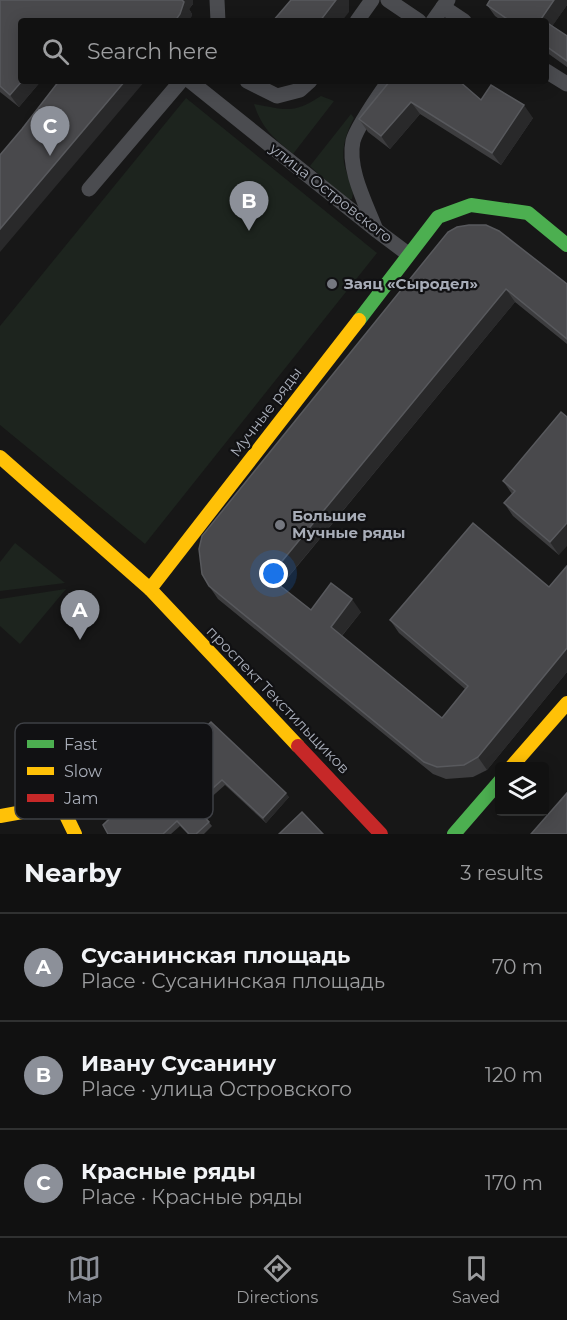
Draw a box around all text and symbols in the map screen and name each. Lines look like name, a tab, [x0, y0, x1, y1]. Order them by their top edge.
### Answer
search box	[18, 18, 549, 84]
icon: search	[39, 35, 72, 68]
text: Search here	[87, 38, 218, 65]
pin: C	[31, 106, 70, 156]
street label: улица Островского	[265, 138, 397, 246]
pin: B	[230, 182, 268, 231]
place label: Заяц «Сыродел»	[343, 274, 478, 293]
marker: Заяц «Сыродел»	[325, 277, 339, 291]
street label: Мучные ряды	[226, 363, 306, 460]
place label: Большие Мучные ряды	[292, 506, 405, 542]
marker: Большие Мучные ряды	[273, 518, 287, 532]
your location	[259, 559, 288, 588]
pin: A	[60, 590, 100, 640]
street label: проспект Текстильщиков	[203, 622, 354, 777]
legend	[15, 723, 213, 819]
text: Fast	[64, 735, 98, 754]
text: Slow	[64, 762, 102, 781]
map controls	[495, 762, 549, 816]
button: layers	[495, 762, 549, 816]
text: Jam	[63, 789, 98, 808]
text: Nearby	[24, 857, 121, 889]
text: 3 results	[460, 861, 543, 885]
text: Сусанинская площадь	[81, 942, 350, 969]
text: A	[36, 955, 51, 979]
text: 70 m	[492, 955, 543, 979]
text: Place · Сусанинская площадь	[81, 969, 385, 993]
text: Ивану Сусанину	[81, 1050, 276, 1077]
text: B	[36, 1063, 51, 1087]
text: 120 m	[485, 1063, 543, 1087]
text: Place · улица Островского	[81, 1077, 352, 1101]
text: Красные ряды	[81, 1158, 256, 1185]
text: C	[36, 1171, 51, 1195]
text: 170 m	[485, 1171, 543, 1195]
text: Place · Красные ряды	[81, 1185, 303, 1209]
tab: Map	[67, 1252, 102, 1307]
tab: Directions	[236, 1252, 318, 1307]
tab: Saved	[452, 1252, 500, 1307]

